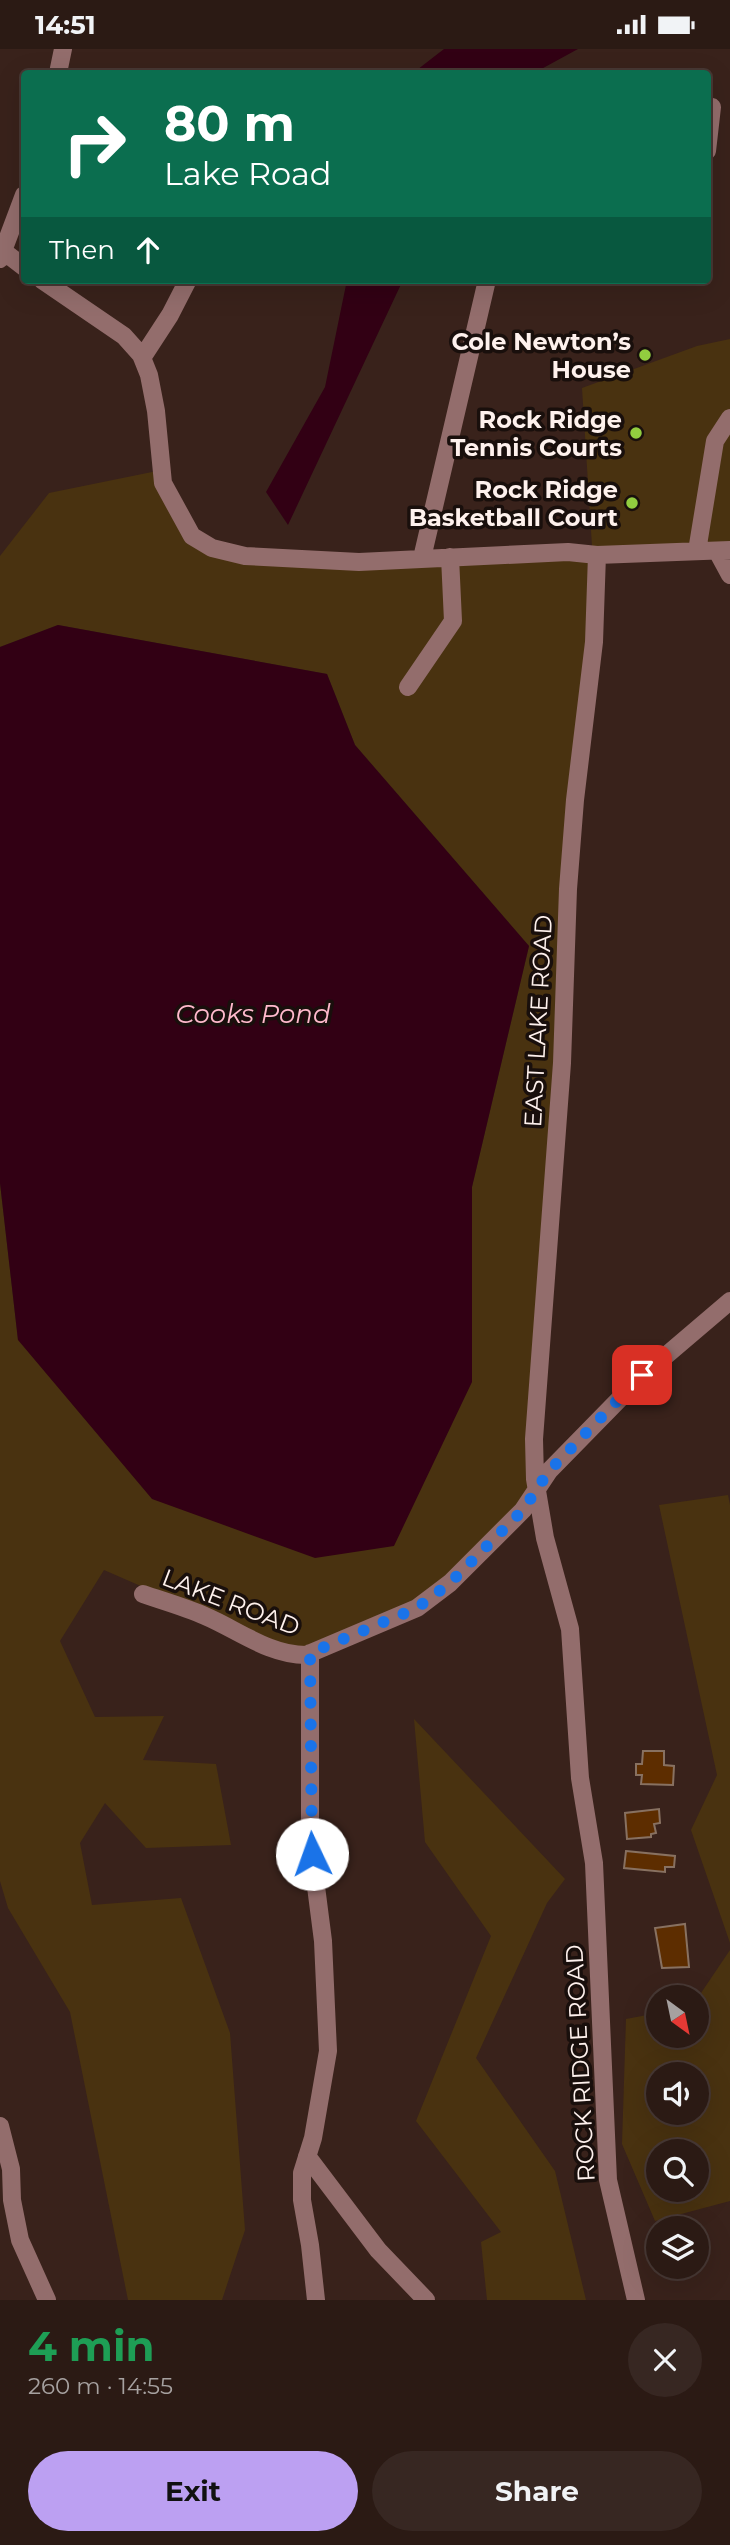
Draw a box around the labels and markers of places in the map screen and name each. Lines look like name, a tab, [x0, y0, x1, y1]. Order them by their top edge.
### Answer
place label: Cole Newton’s House	[451, 327, 631, 384]
marker: Cole Newton’s House	[637, 347, 653, 363]
place label: Rock Ridge Tennis Courts	[450, 405, 622, 462]
marker: Rock Ridge Tennis Courts	[628, 425, 644, 441]
place label: Rock Ridge Basketball Court	[409, 475, 619, 532]
marker: Rock Ridge Basketball Court	[624, 495, 640, 511]
pin	[612, 1345, 672, 1405]

